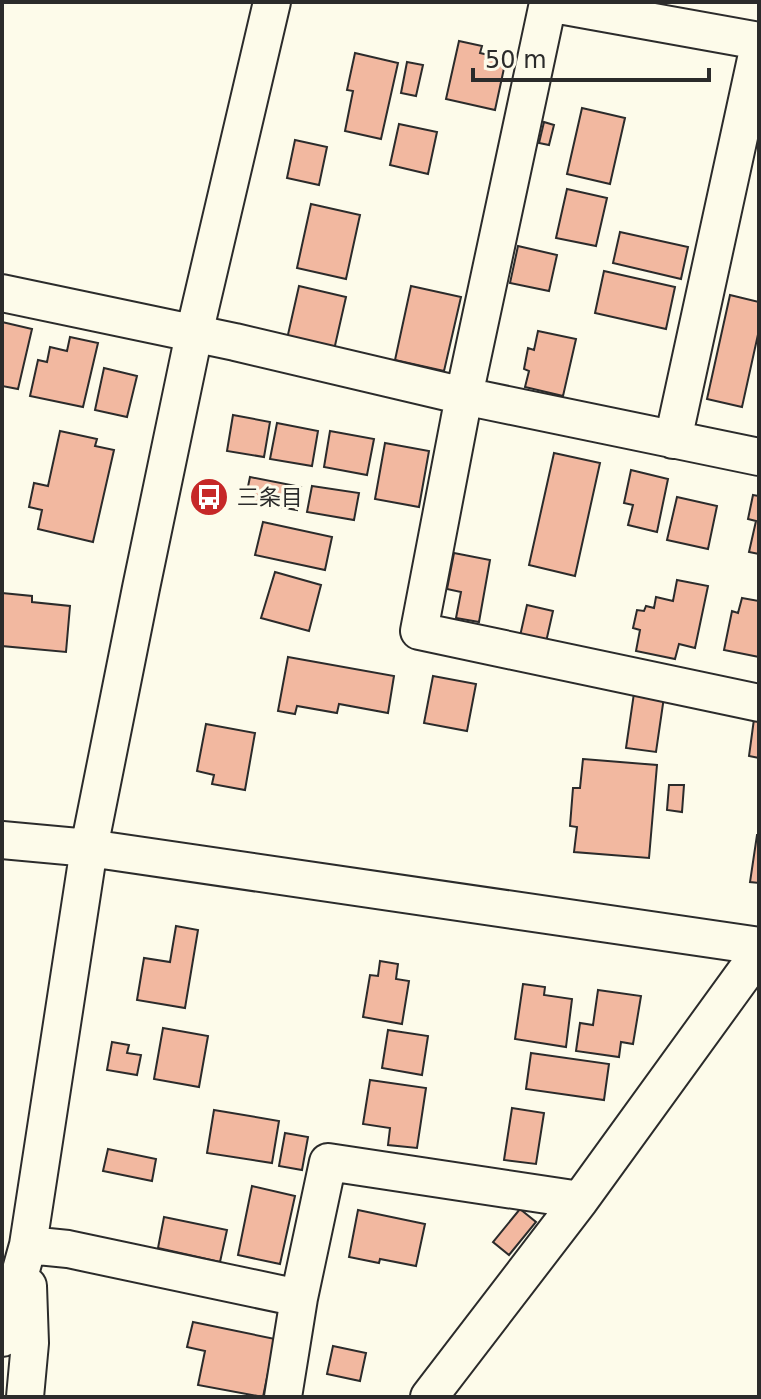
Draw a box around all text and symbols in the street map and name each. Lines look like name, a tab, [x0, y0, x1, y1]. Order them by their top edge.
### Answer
scale bar	[473, 32, 709, 82]
text: 50 m	[485, 46, 547, 74]
bus stop icon: 三条目	[188, 476, 230, 518]
place label: 三条目	[237, 485, 303, 510]

